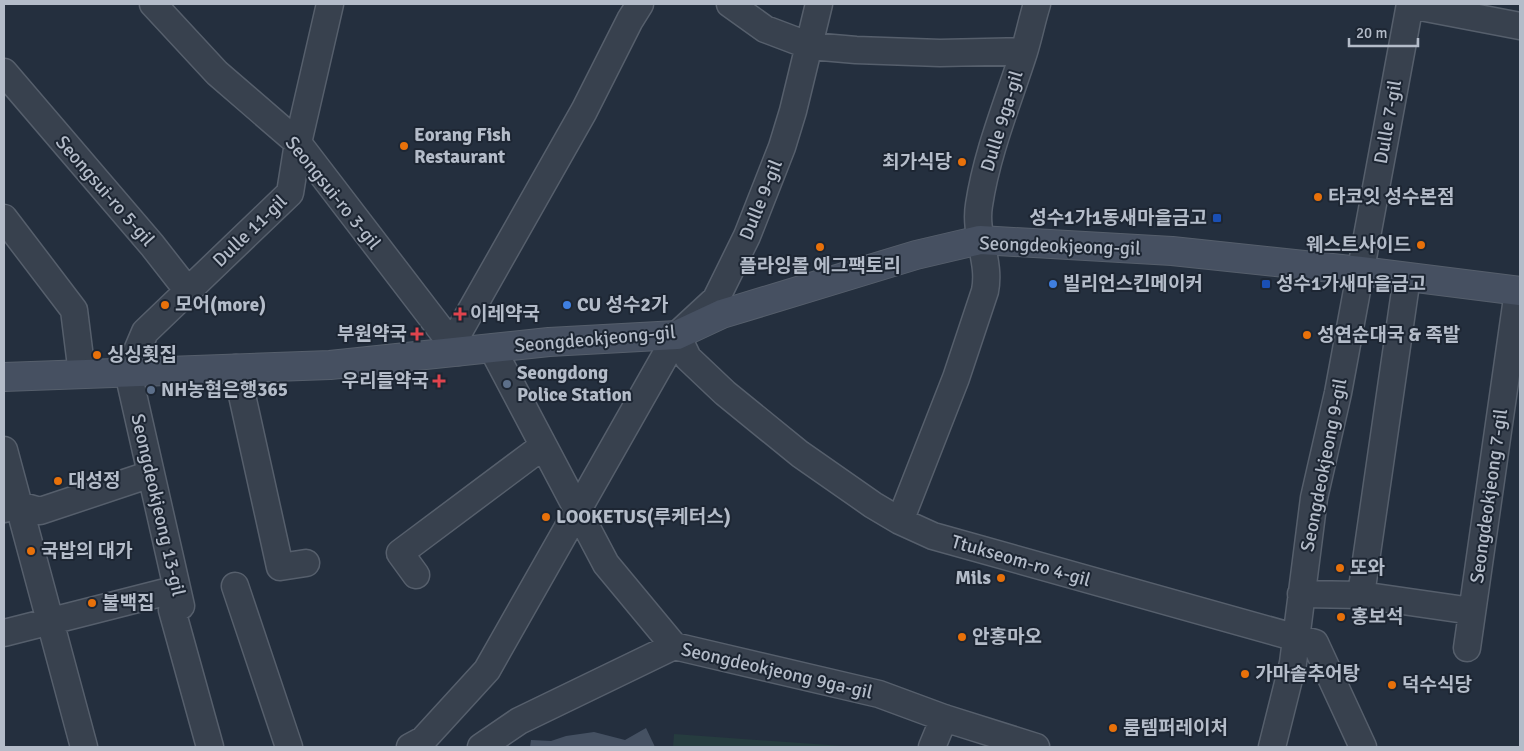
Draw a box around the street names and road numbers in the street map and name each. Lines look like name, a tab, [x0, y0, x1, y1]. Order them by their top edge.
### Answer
street label: Dulle 9ga-gil	[975, 68, 1029, 174]
street label: Dulle 7-gil	[1369, 78, 1407, 166]
street label: Seongsui-ro 5-gil	[50, 131, 160, 251]
street label: Seongsui-ro 3-gil	[280, 131, 386, 255]
street label: Dulle 9-gil	[734, 156, 788, 244]
street label: Dulle 11-gil	[208, 190, 292, 272]
street label: Seongdeokjeong-gil	[979, 231, 1141, 261]
street label: Seongdeokjeong-gil	[513, 320, 677, 358]
street label: Seongdeokjeong 9-gil	[1295, 376, 1353, 554]
street label: Seongdeokjeong 7-gil	[1465, 407, 1513, 585]
street label: Seongdeokjeong 13-gil	[125, 412, 191, 598]
street label: Ttukseom-ro 4-gil	[949, 530, 1093, 592]
street label: Seongdeokjeong 9ga-gil	[679, 637, 875, 705]

